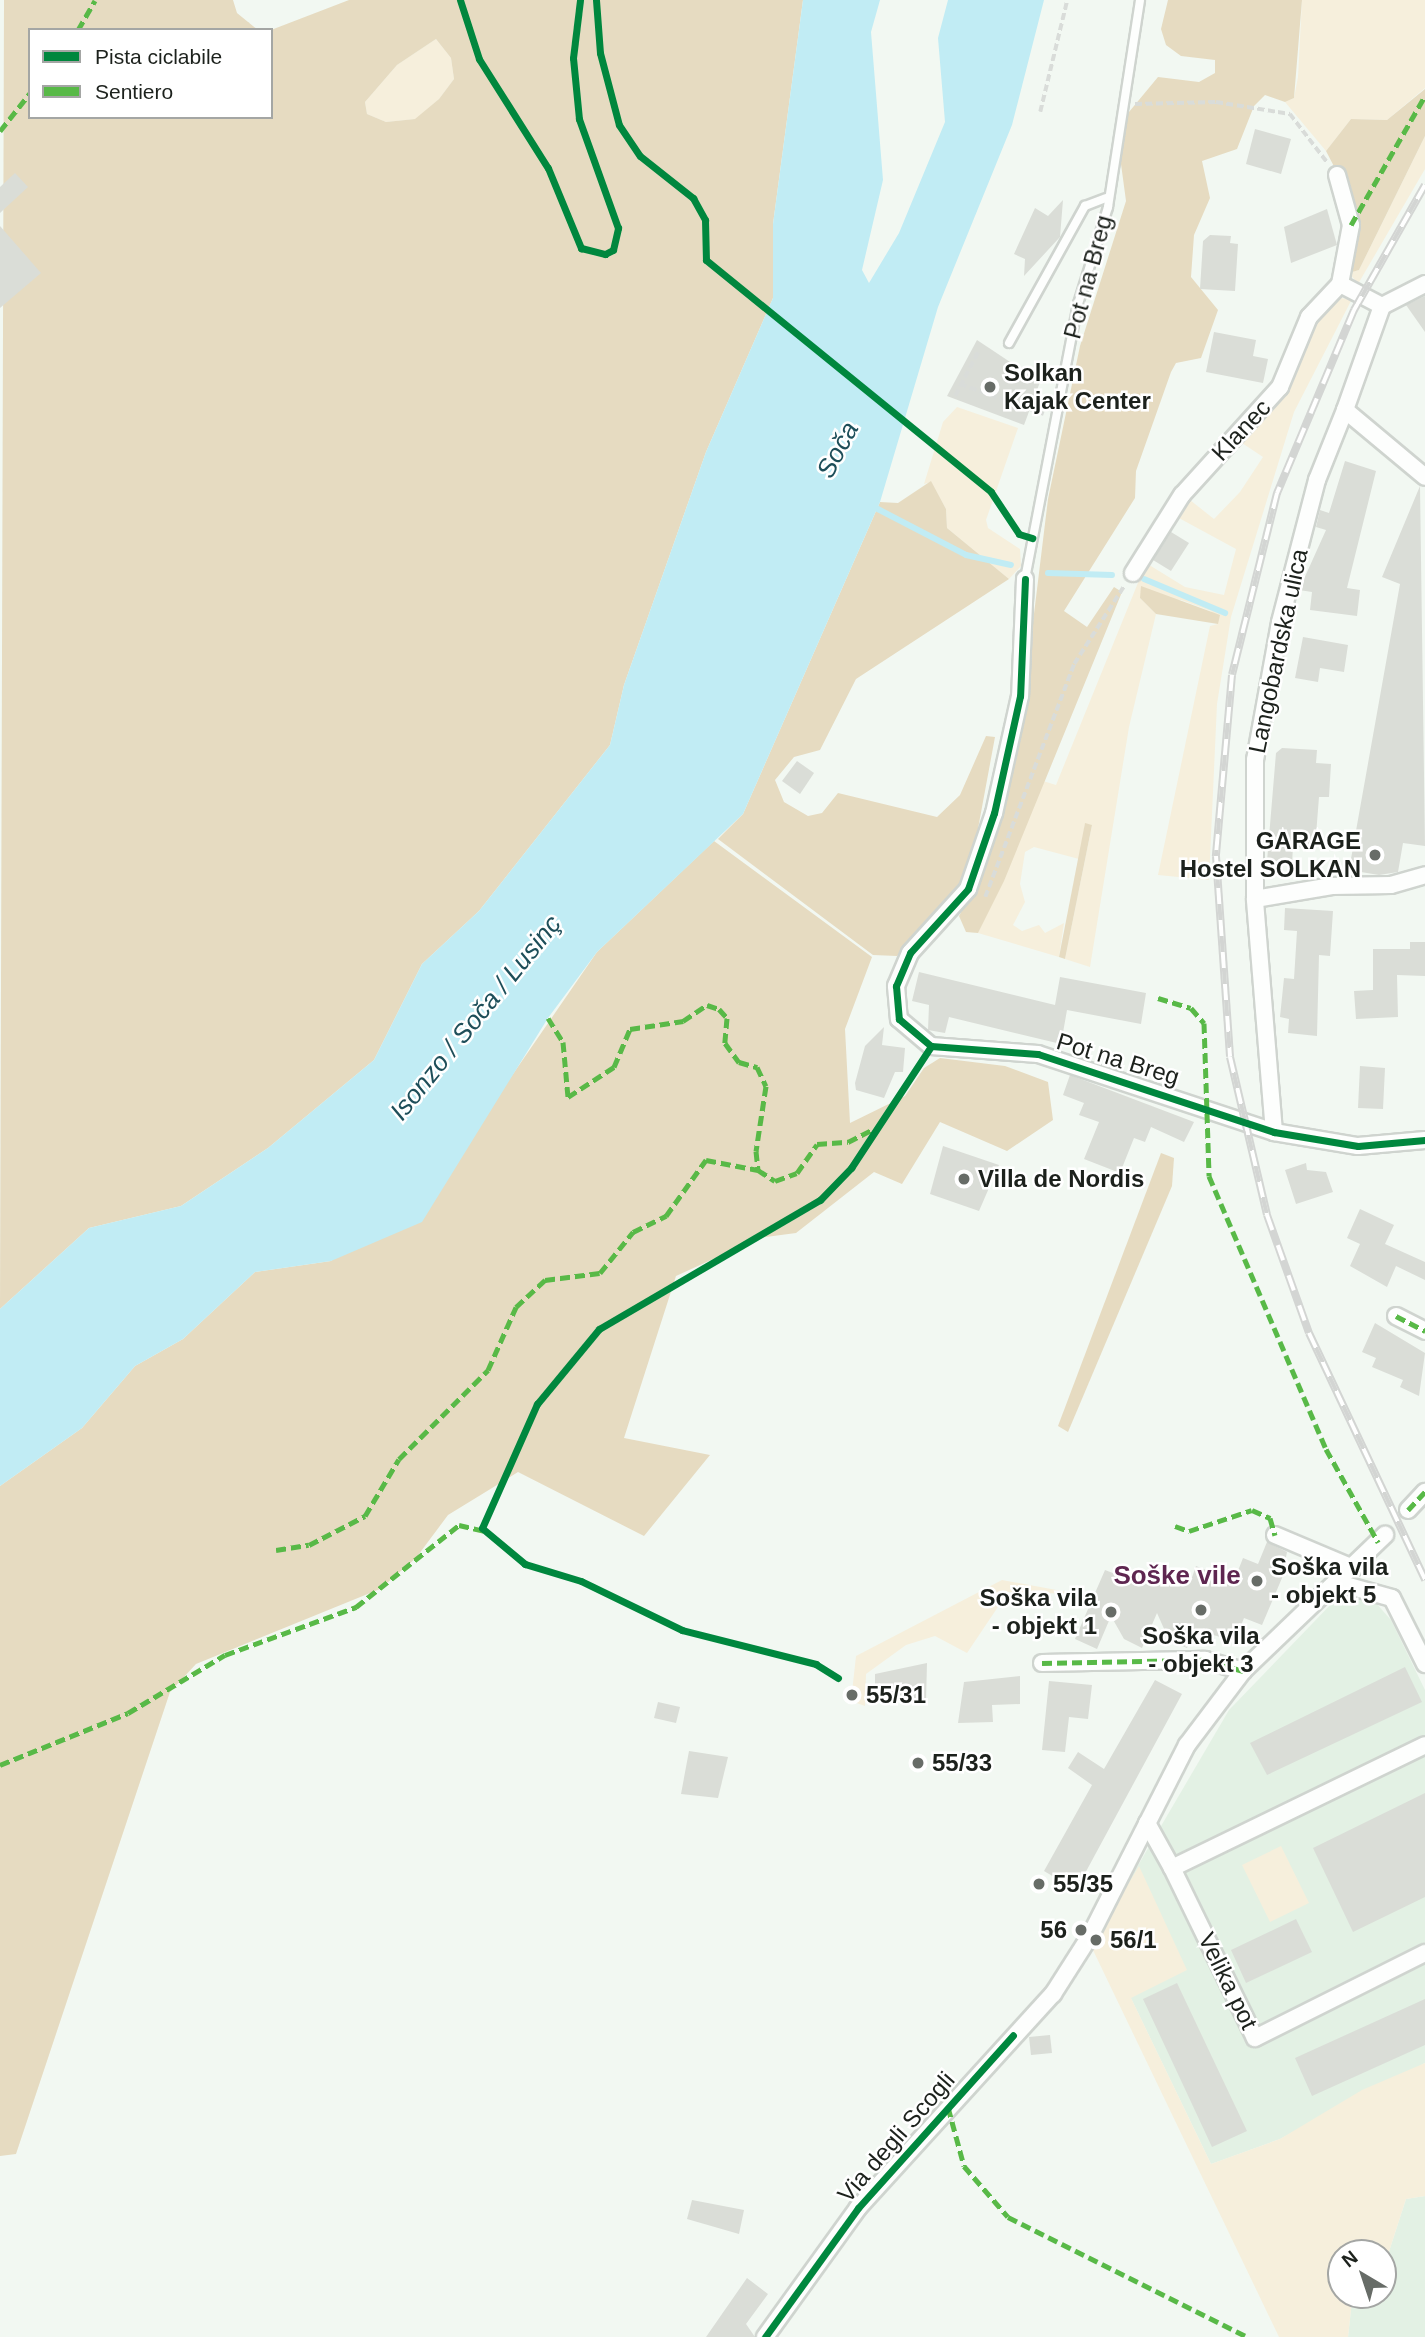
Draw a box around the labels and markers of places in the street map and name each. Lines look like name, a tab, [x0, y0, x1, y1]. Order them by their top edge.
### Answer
place label: Solkan Kajak Center	[1004, 359, 1151, 415]
marker: Solkan Kajak Center	[982, 379, 998, 395]
place label: GARAGE Hostel SOLKAN	[1180, 827, 1361, 883]
marker: GARAGE Hostel SOLKAN	[1367, 847, 1383, 863]
place label: Villa de Nordis	[978, 1165, 1144, 1193]
marker: Villa de Nordis	[956, 1171, 972, 1187]
place label: Soška vila - objekt 5	[1271, 1553, 1388, 1609]
marker: Soška vila - objekt 5	[1249, 1573, 1265, 1589]
place label: Soška vila - objekt 1	[980, 1584, 1097, 1640]
marker: Soška vila - objekt 3	[1193, 1602, 1209, 1618]
marker: Soška vila - objekt 1	[1103, 1604, 1119, 1620]
place label: Soška vila - objekt 3	[1142, 1622, 1260, 1678]
place label: 55/31	[866, 1681, 926, 1709]
marker: 55/31	[844, 1687, 860, 1703]
place label: 55/33	[932, 1749, 992, 1777]
marker: 55/33	[910, 1755, 926, 1771]
place label: 55/35	[1053, 1870, 1113, 1898]
marker: 55/35	[1031, 1876, 1047, 1892]
place label: 56	[1040, 1916, 1067, 1944]
marker: 56	[1073, 1922, 1089, 1938]
place label: 56/1	[1110, 1926, 1157, 1954]
marker: 56/1	[1088, 1932, 1104, 1948]

